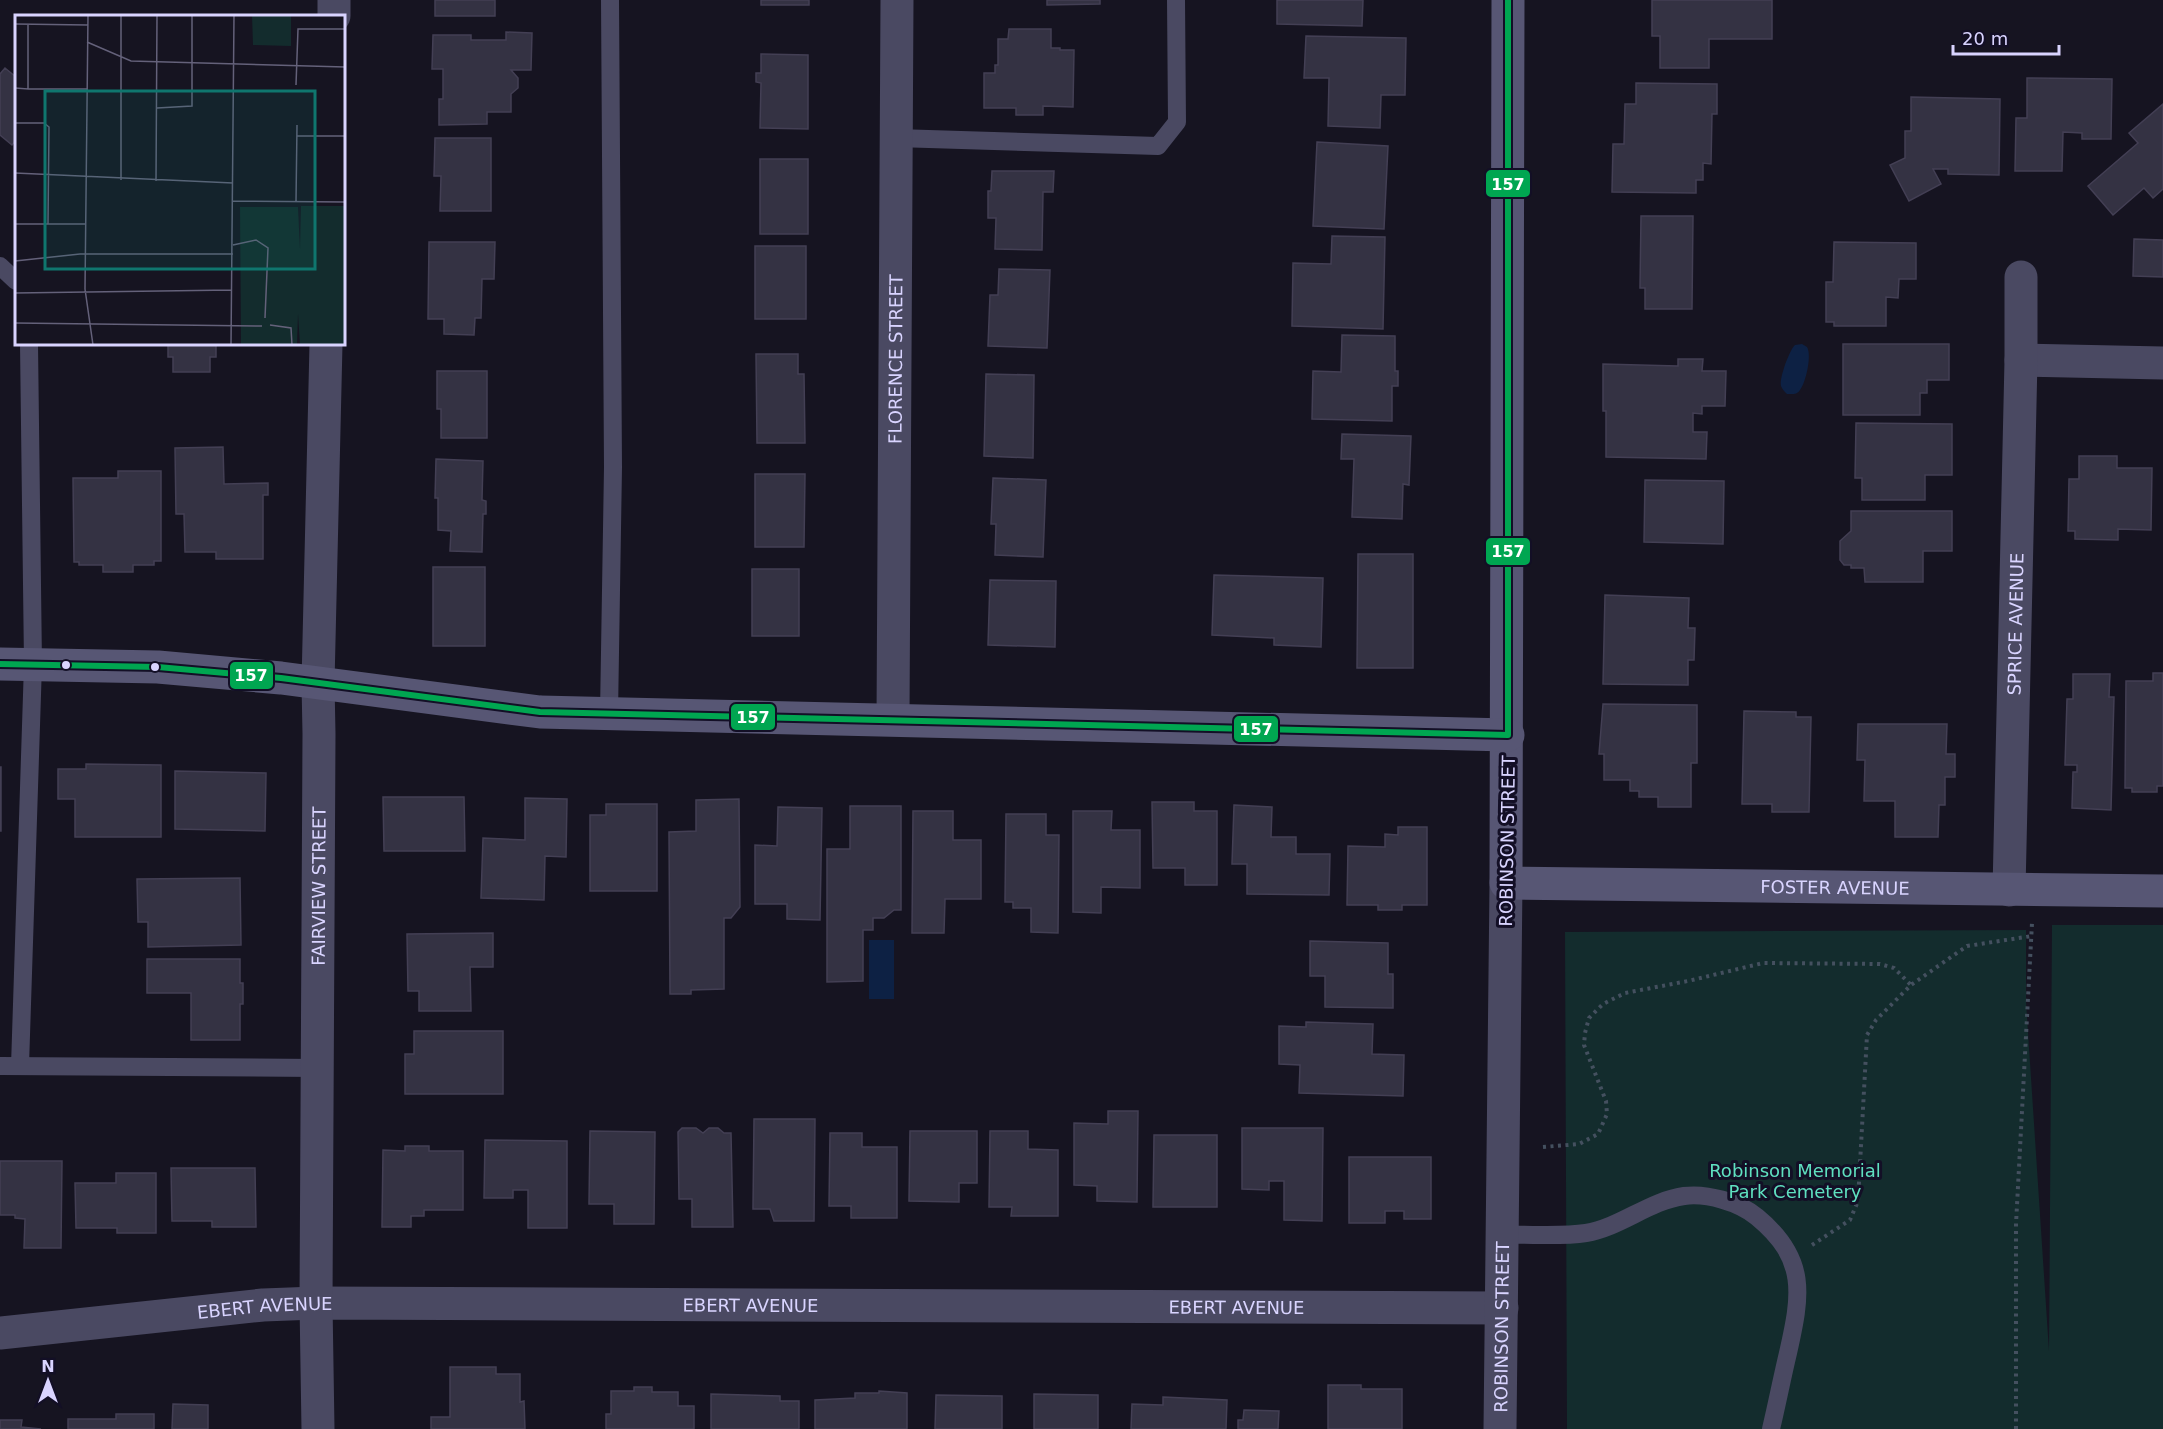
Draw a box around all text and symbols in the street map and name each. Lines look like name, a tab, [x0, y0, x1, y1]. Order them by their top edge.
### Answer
inset map	[15, 15, 345, 345]
scale bar	[1953, 18, 2060, 56]
text: 20 m	[1962, 28, 2008, 49]
line badge: 157	[1485, 169, 1531, 198]
text: 157	[1491, 175, 1525, 194]
street label: FLORENCE STREET	[884, 273, 906, 444]
line badge: 157	[1485, 537, 1531, 566]
text: 157	[1491, 542, 1525, 561]
street label: SPRICE AVENUE	[2003, 552, 2027, 696]
unlabelled marker	[60, 659, 72, 671]
unlabelled marker	[149, 661, 161, 673]
line badge: 157	[229, 661, 274, 690]
text: 157	[234, 666, 268, 685]
line badge: 157	[730, 703, 776, 731]
text: 157	[736, 708, 770, 727]
line badge: 157	[1233, 715, 1279, 743]
text: 157	[1239, 720, 1273, 739]
street label: ROBINSON STREET	[1495, 754, 1519, 927]
street label: FAIRVIEW STREET	[307, 805, 329, 966]
street label: FOSTER AVENUE	[1760, 876, 1910, 898]
park label: Robinson Memorial Park Cemetery	[1709, 1160, 1881, 1202]
street label: ROBINSON STREET	[1490, 1240, 1513, 1413]
street label: EBERT AVENUE	[196, 1292, 332, 1322]
street label: EBERT AVENUE	[682, 1294, 818, 1316]
street label: EBERT AVENUE	[1168, 1296, 1304, 1318]
north arrow	[18, 1351, 78, 1411]
text: N	[41, 1357, 55, 1376]

